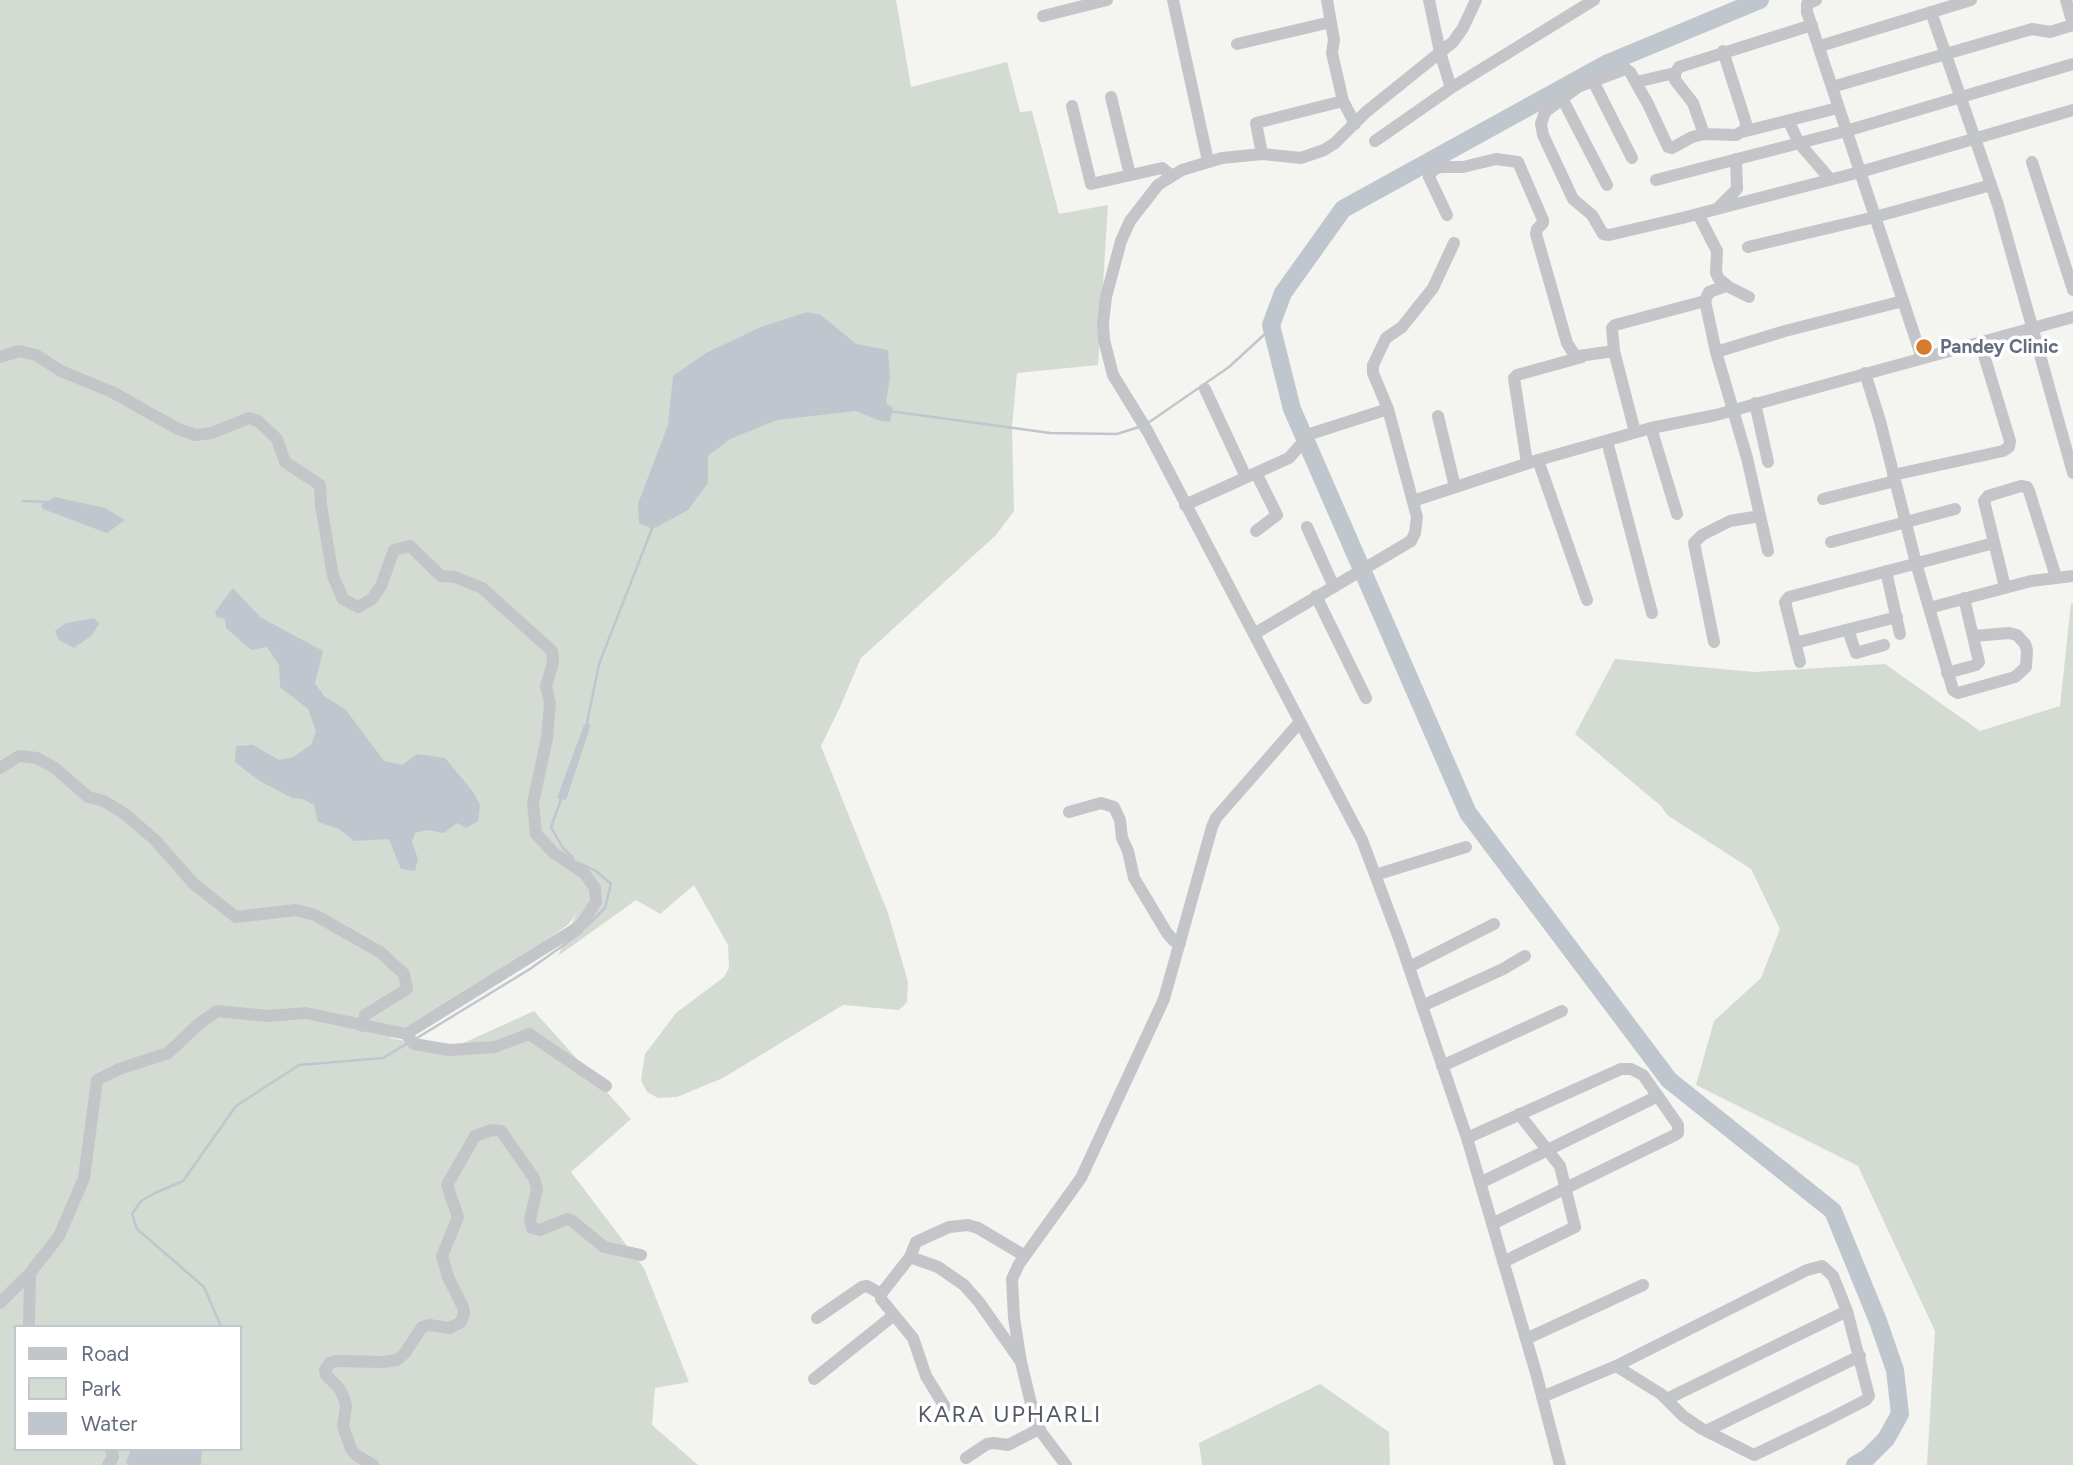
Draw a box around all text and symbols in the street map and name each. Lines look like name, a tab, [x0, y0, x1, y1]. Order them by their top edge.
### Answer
place label: Pandey Clinic	[1940, 336, 2059, 358]
marker: Pandey Clinic	[1914, 337, 1934, 357]
legend	[14, 1325, 242, 1451]
text: Road	[81, 1341, 129, 1366]
text: Park	[81, 1376, 121, 1401]
district label: KARA UPHARLI	[919, 1401, 1101, 1429]
text: Water	[81, 1411, 137, 1436]

